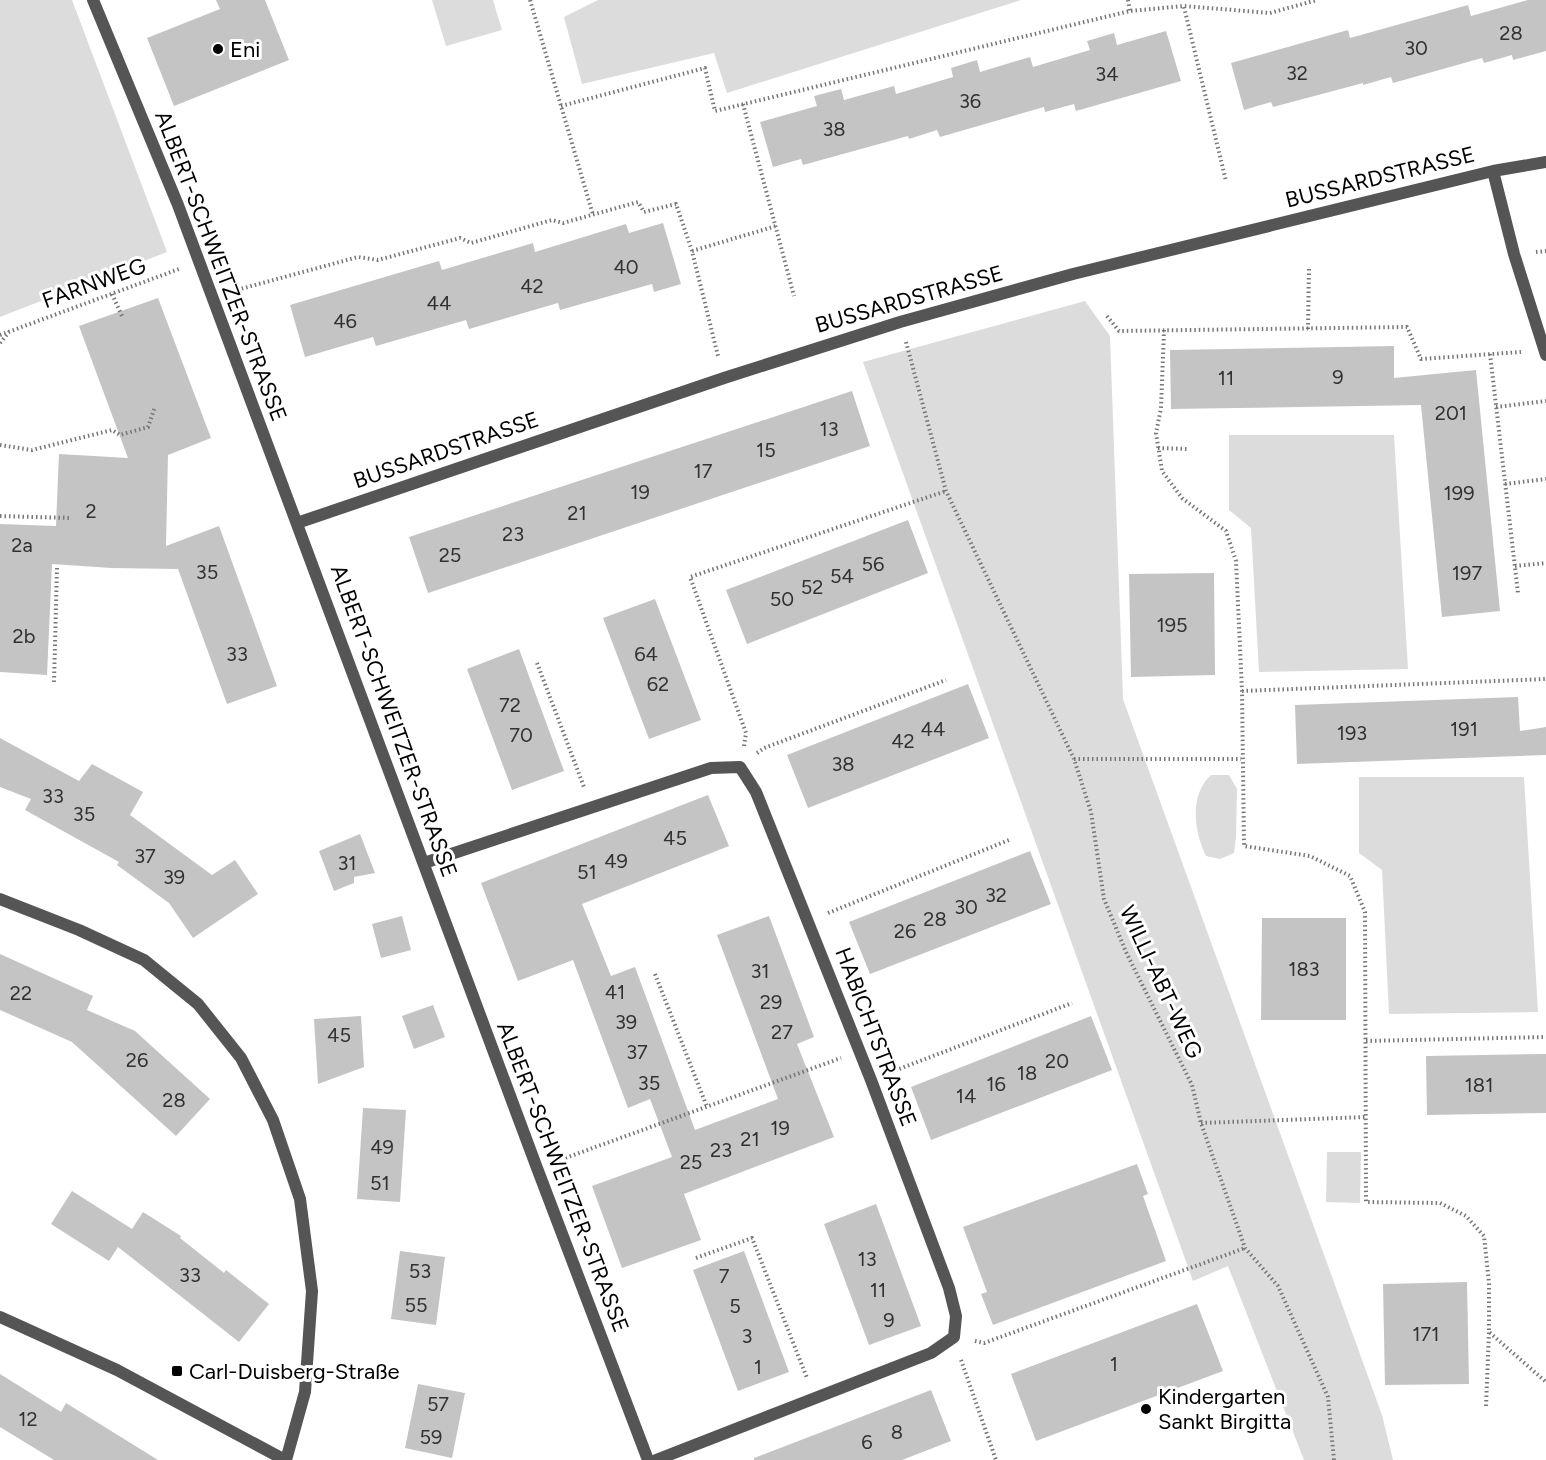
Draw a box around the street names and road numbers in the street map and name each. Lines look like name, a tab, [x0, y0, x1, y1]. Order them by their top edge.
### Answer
street label: ALBERT-SCHWEITZER-STRASSE	[149, 107, 293, 425]
street label: BUSSARDSTRASSE	[1283, 140, 1477, 214]
street label: FARNWEG	[38, 252, 150, 314]
street label: BUSSARDSTRASSE	[812, 259, 1006, 339]
street label: BUSSARDSTRASSE	[350, 406, 542, 494]
street label: ALBERT-SCHWEITZER-STRASSE	[325, 561, 463, 881]
street label: WILLI-ABT-WEG	[1114, 901, 1208, 1063]
street label: HABICHTSTRASSE	[829, 944, 923, 1130]
street label: ALBERT-SCHWEITZER-STRASSE	[491, 1018, 635, 1336]

